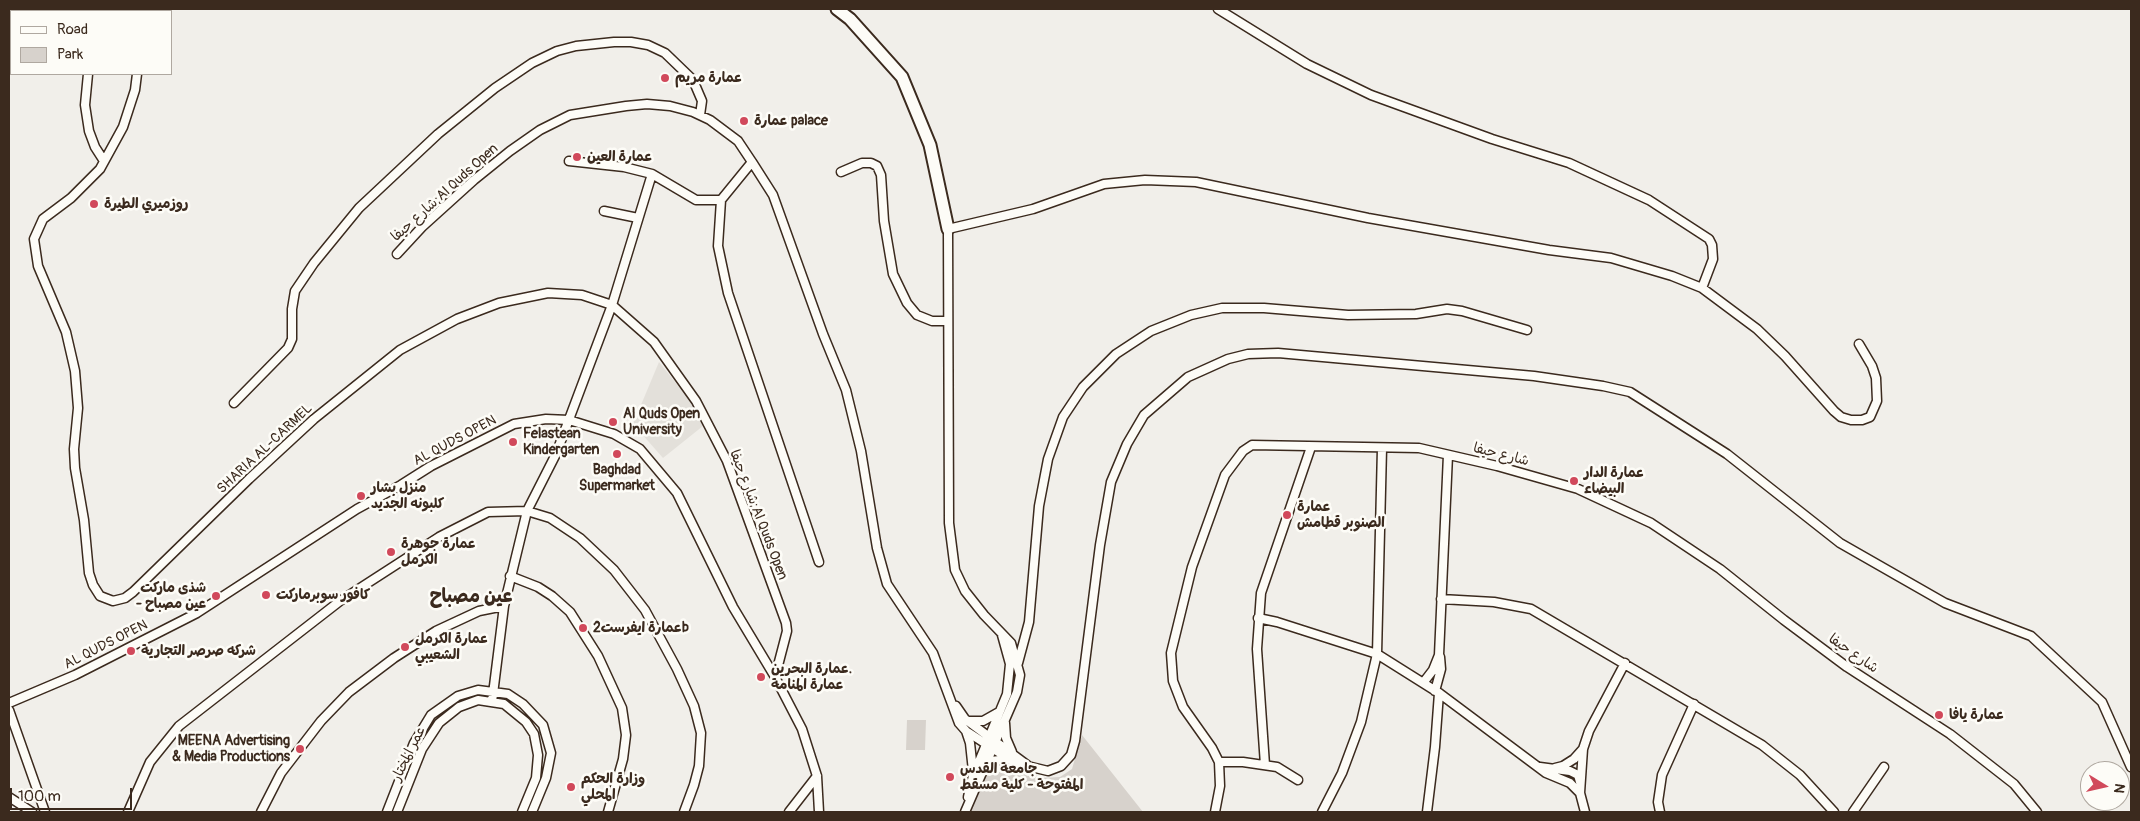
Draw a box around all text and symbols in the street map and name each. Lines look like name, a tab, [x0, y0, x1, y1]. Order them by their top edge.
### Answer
legend	[10, 10, 172, 75]
text: Road	[57, 20, 88, 39]
text: Park	[57, 45, 83, 64]
place label: عمارة مريم	[675, 70, 742, 86]
marker: عمارة مريم	[659, 72, 671, 84]
place label: عمارة palace	[754, 113, 828, 129]
marker: عمارة palace	[738, 115, 750, 127]
street label: شارع حيفا;Al Quds Open	[388, 141, 502, 245]
place label: عمارة العين	[587, 149, 653, 165]
marker: عمارة العين	[571, 151, 583, 163]
place label: روزميري الطيرة	[104, 196, 188, 212]
marker: روزميري الطيرة	[88, 198, 100, 210]
street label: SHARIA AL-CARMEL	[214, 400, 316, 498]
place label: Al Quds Open University	[623, 406, 700, 438]
street label: AL QUDS OPEN	[411, 412, 499, 470]
marker: Al Quds Open University	[607, 416, 619, 428]
place label: Felastean Kindergarten	[523, 426, 599, 458]
marker: Felastean Kindergarten	[507, 436, 519, 448]
street label: شارع حيفا	[1471, 440, 1531, 470]
street label: شارع حيفا;Al Quds Open	[725, 447, 791, 583]
marker: Baghdad Supermarket	[611, 448, 623, 460]
place label: Baghdad Supermarket	[579, 462, 655, 494]
place label: عمارة الدار البيضاء	[1584, 465, 1644, 498]
marker: عمارة الدار البيضاء	[1568, 475, 1580, 487]
place label: منزل بشار كلبونه الجديد	[371, 480, 444, 512]
marker: منزل بشار كلبونه الجديد	[355, 490, 367, 502]
place label: عمارة الصنوبر قطامش	[1297, 499, 1385, 532]
marker: عمارة الصنوبر قطامش	[1281, 509, 1293, 521]
place label: عمارة جوهرة الكرمل	[401, 536, 476, 568]
marker: عمارة جوهرة الكرمل	[385, 546, 397, 558]
place label: شذى ماركت - عين مصباح	[136, 580, 206, 612]
district label: عين مصباح	[430, 586, 512, 608]
place label: كافور سوبرماركت	[276, 587, 370, 603]
marker: كافور سوبرماركت	[260, 589, 272, 601]
marker: شذى ماركت - عين مصباح	[210, 590, 222, 602]
street label: AL QUDS OPEN	[61, 617, 151, 673]
place label: عمارة ايفرست2b	[593, 620, 689, 636]
marker: عمارة ايفرست2b	[577, 622, 589, 634]
place label: عمارة الكرمل الشعيبي	[415, 631, 488, 664]
street label: شارع حيفا	[1825, 631, 1881, 677]
marker: عمارة الكرمل الشعيبي	[399, 641, 411, 653]
place label: شركه صرصر التجارية	[141, 643, 256, 659]
marker: شركه صرصر التجارية	[125, 645, 137, 657]
place label: عمارة البحرين. عمارة المنامة	[771, 661, 852, 694]
marker: عمارة البحرين. عمارة المنامة	[755, 671, 767, 683]
place label: عمارة يافا	[1949, 707, 2004, 723]
marker: عمارة يافا	[1933, 709, 1945, 721]
street label: عمر المختار	[389, 724, 429, 784]
place label: MEENA Advertising & Media Productions	[172, 733, 290, 766]
marker: MEENA Advertising & Media Productions	[294, 743, 306, 755]
place label: جامعة القدس المفتوحة - كلية مسقط	[960, 761, 1083, 794]
north arrow	[2080, 761, 2130, 811]
place label: وزارة الحكم المحلي	[581, 771, 645, 804]
marker: جامعة القدس المفتوحة - كلية مسقط	[944, 771, 956, 783]
scale bar	[12, 778, 135, 810]
marker: وزارة الحكم المحلي	[565, 781, 577, 793]
text: N	[2110, 782, 2128, 794]
text: 100 m	[18, 787, 61, 806]

